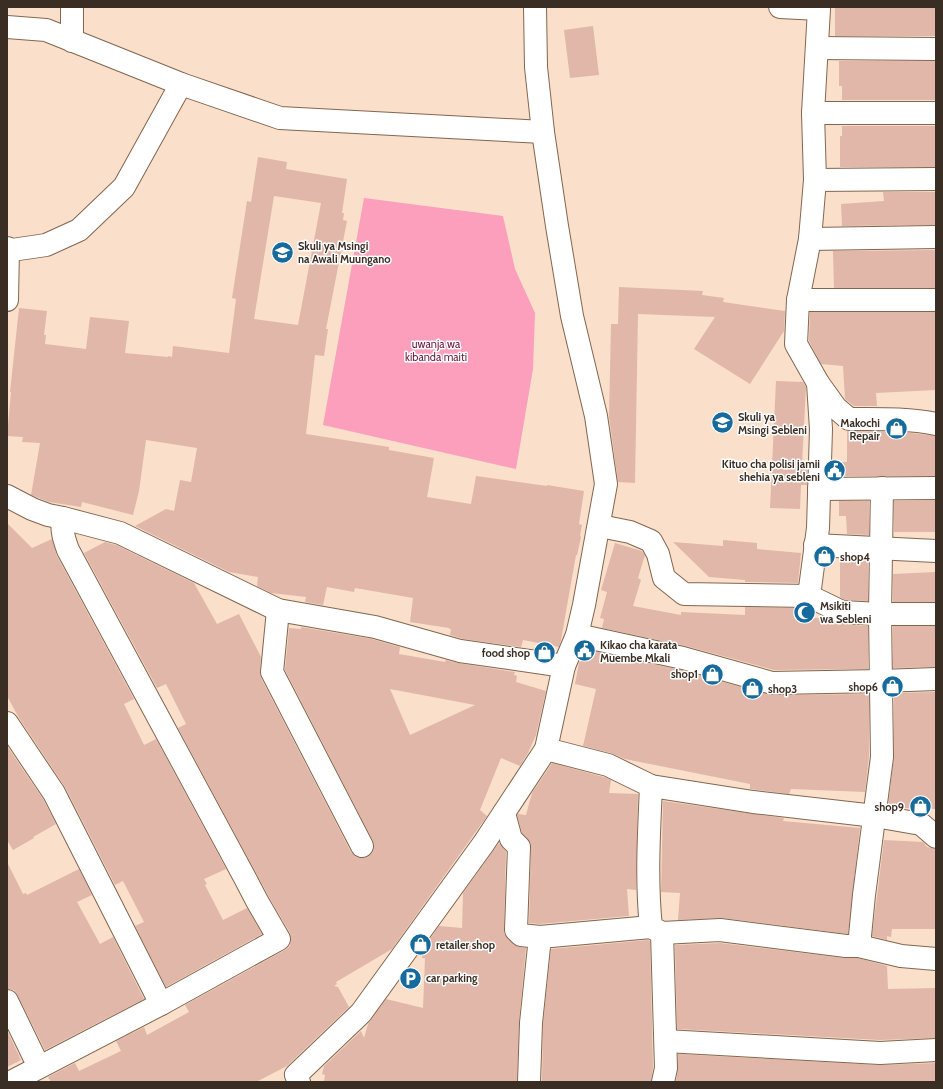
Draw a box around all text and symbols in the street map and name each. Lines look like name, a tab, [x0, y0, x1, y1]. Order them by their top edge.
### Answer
school or university icon: Skuli ya Msingi na Awali Muungano	[270, 239, 296, 265]
place label: Skuli ya Msingi na Awali Muungano	[298, 239, 391, 266]
park label: uwanja wa kibanda maiti	[405, 337, 467, 364]
school or university icon: Skuli ya Msingi Sebleni	[709, 410, 735, 436]
place label: Skuli ya Msingi Sebleni	[738, 410, 807, 437]
place label: Makochi Repair	[840, 416, 880, 443]
shop icon: Makochi Repair	[883, 416, 909, 442]
place label: Kituo cha polisi jamii shehia ya sebleni	[722, 457, 820, 484]
public building icon: Kituo cha polisi jamii shehia ya sebleni	[822, 457, 848, 483]
shop icon: shop4	[812, 544, 838, 570]
place label: shop4	[840, 550, 870, 564]
mosque icon: Msikiti wa Sebleni	[791, 599, 817, 625]
place label: Msikiti wa Sebleni	[820, 599, 871, 626]
public building icon: Kikao cha karata Muembe Mkali	[571, 638, 597, 664]
place label: Kikao cha karata Muembe Mkali	[600, 638, 678, 665]
shop icon: food shop	[532, 640, 558, 666]
place label: food shop	[482, 646, 530, 660]
shop icon: shop1	[700, 661, 726, 687]
place label: shop1	[671, 667, 698, 681]
shop icon: shop6	[880, 674, 906, 700]
shop icon: shop3	[740, 676, 766, 702]
place label: shop6	[849, 680, 878, 694]
place label: shop3	[768, 682, 797, 696]
shop icon: shop9	[907, 794, 933, 820]
place label: shop9	[875, 800, 904, 814]
shop icon: retailer shop	[408, 932, 434, 958]
place label: retailer shop	[436, 938, 495, 952]
parking icon: car parking	[398, 965, 424, 991]
place label: car parking	[426, 971, 478, 985]

